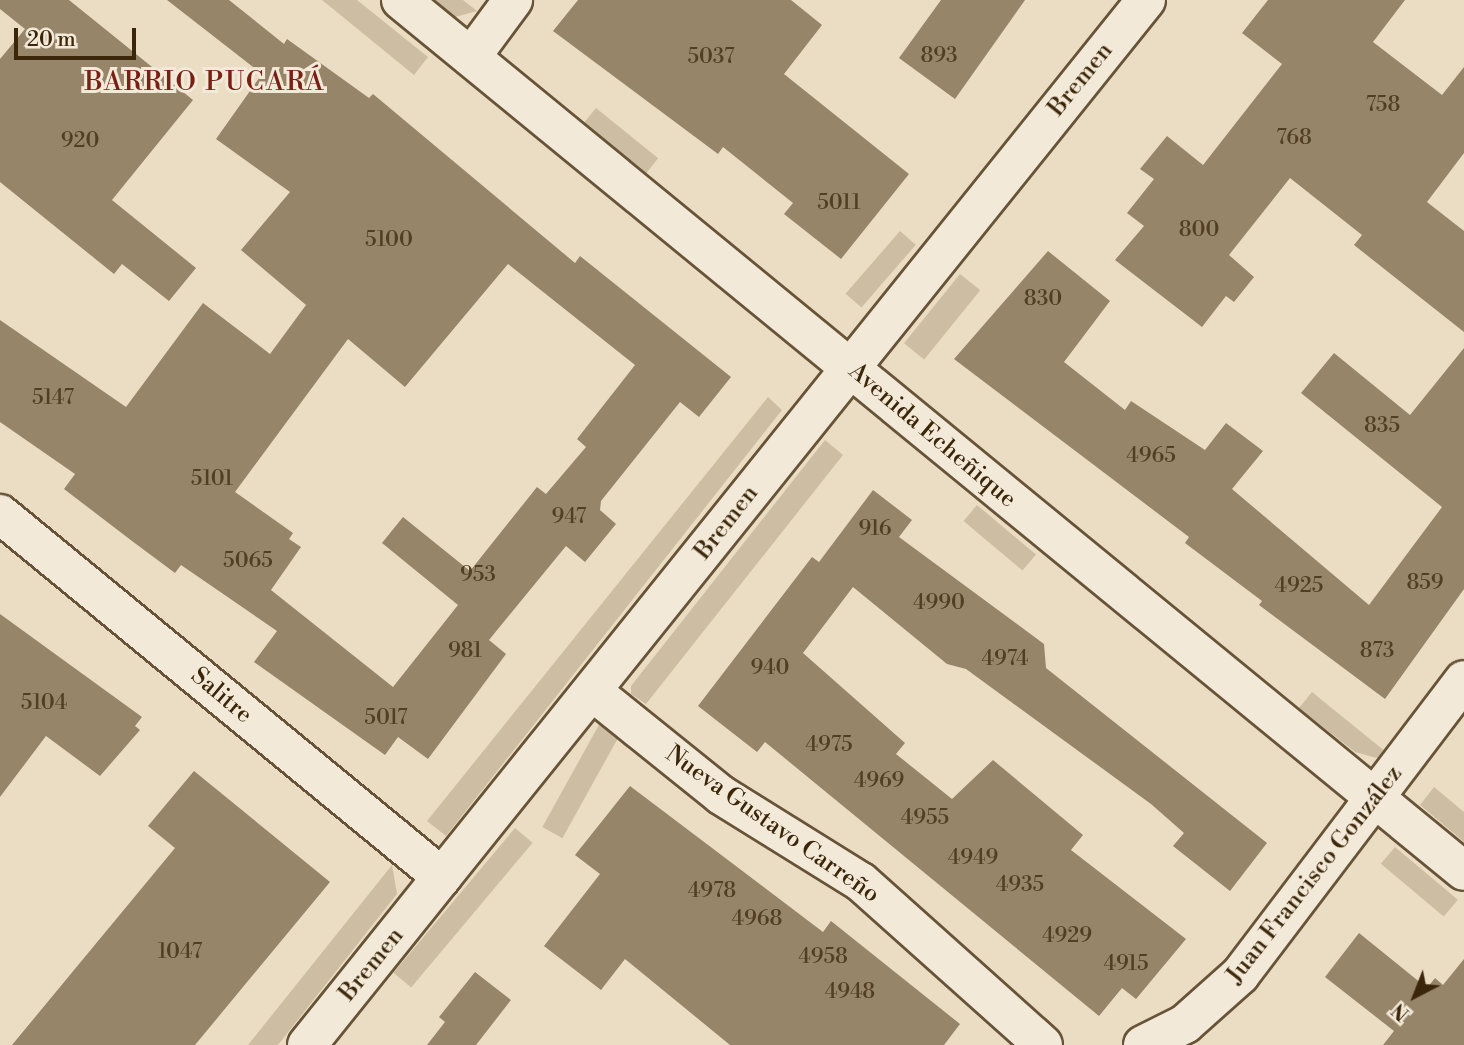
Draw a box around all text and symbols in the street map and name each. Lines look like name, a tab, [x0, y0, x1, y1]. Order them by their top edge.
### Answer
scale bar	[18, 14, 140, 58]
text: 20 m	[27, 27, 76, 53]
street label: Bremen	[1043, 37, 1119, 123]
house number: 893	[920, 43, 958, 69]
house number: 5037	[687, 44, 735, 70]
district label: BARRIO PUCARÁ	[86, 67, 324, 99]
house number: 758	[1366, 92, 1400, 118]
house number: 768	[1276, 125, 1312, 151]
house number: 920	[61, 128, 99, 154]
house number: 5011	[817, 190, 861, 216]
house number: 800	[1179, 217, 1219, 243]
house number: 5100	[365, 227, 413, 253]
house number: 830	[1024, 286, 1062, 312]
street label: Avenida Echeñique	[842, 358, 1022, 514]
house number: 5147	[32, 385, 74, 411]
house number: 835	[1364, 413, 1400, 439]
house number: 4965	[1126, 443, 1176, 469]
house number: 5101	[191, 466, 233, 492]
street label: Bremen	[689, 480, 765, 566]
house number: 947	[552, 504, 586, 530]
house number: 916	[858, 516, 892, 542]
house number: 5065	[223, 548, 273, 574]
house number: 953	[460, 562, 496, 588]
house number: 859	[1406, 570, 1444, 596]
house number: 4925	[1275, 573, 1323, 599]
house number: 4990	[913, 590, 965, 616]
house number: 981	[448, 638, 482, 664]
house number: 873	[1360, 638, 1394, 664]
house number: 4974	[981, 646, 1029, 672]
house number: 940	[750, 655, 790, 681]
street label: Salitre	[184, 662, 258, 730]
house number: 5104	[21, 690, 67, 716]
house number: 5017	[364, 705, 408, 731]
house number: 4975	[806, 732, 852, 758]
street label: Nueva Gustavo Carreño	[660, 740, 884, 910]
street label: Juan Francisco González	[1221, 760, 1409, 990]
house number: 4969	[854, 768, 904, 794]
house number: 4955	[901, 805, 949, 831]
house number: 4949	[948, 845, 998, 871]
house number: 4935	[996, 872, 1044, 898]
house number: 4978	[688, 878, 736, 904]
house number: 4968	[732, 906, 782, 932]
street label: Bremen	[334, 922, 410, 1008]
house number: 4929	[1042, 923, 1092, 949]
house number: 1047	[158, 939, 202, 965]
house number: 4958	[798, 944, 848, 970]
house number: 4915	[1103, 951, 1149, 977]
north arrow	[1380, 961, 1450, 1031]
house number: 4948	[825, 979, 875, 1005]
text: N	[1387, 998, 1415, 1026]

